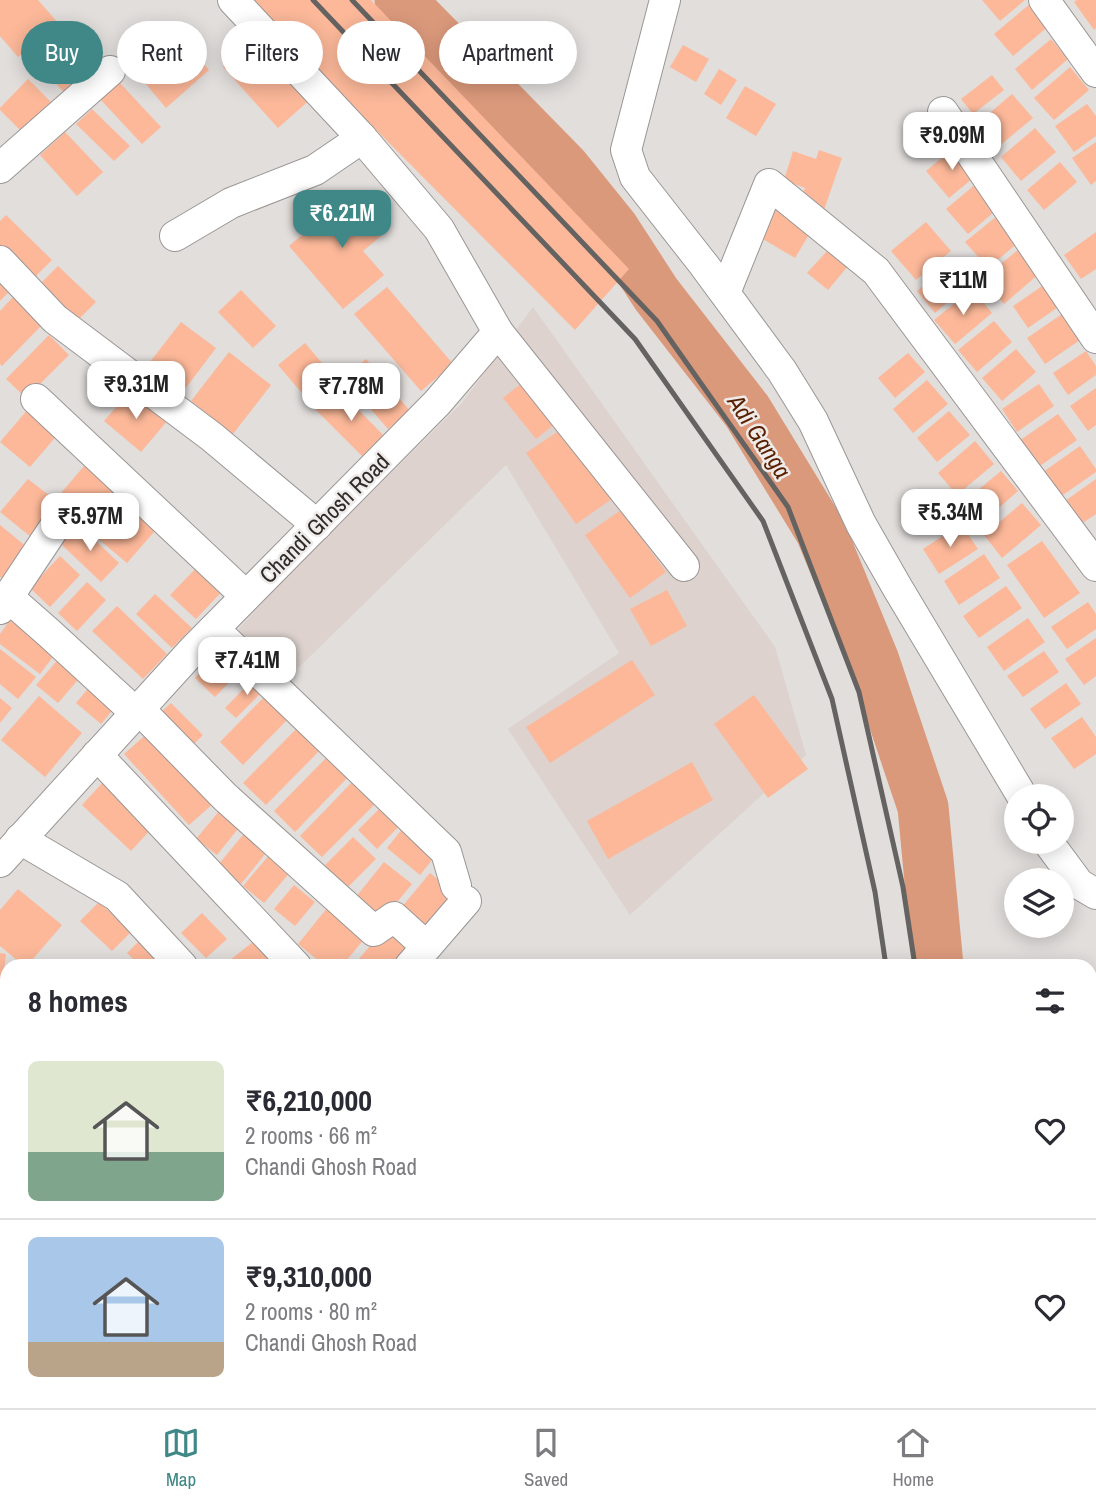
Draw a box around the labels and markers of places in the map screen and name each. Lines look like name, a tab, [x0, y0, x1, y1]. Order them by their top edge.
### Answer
pin: ₹9.09M	[895, 113, 1009, 172]
pin: ₹6.21M	[285, 190, 399, 250]
pin: ₹11M	[922, 258, 1004, 317]
pin: ₹9.31M	[79, 362, 193, 421]
pin: ₹7.78M	[294, 364, 408, 423]
pin: ₹5.34M	[893, 490, 1007, 549]
pin: ₹5.97M	[33, 494, 147, 553]
pin: ₹7.41M	[190, 638, 304, 697]

